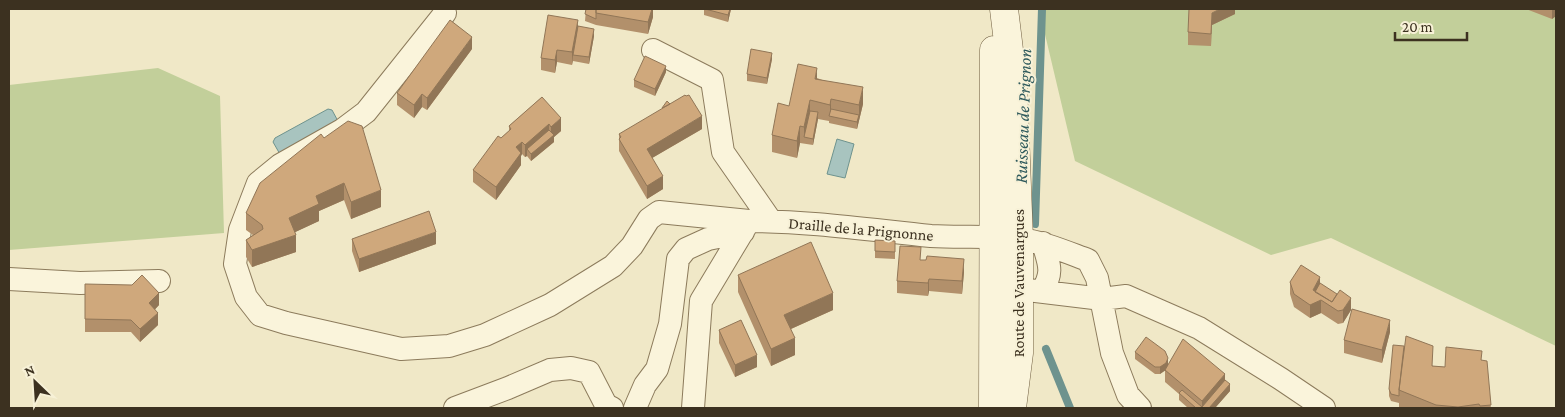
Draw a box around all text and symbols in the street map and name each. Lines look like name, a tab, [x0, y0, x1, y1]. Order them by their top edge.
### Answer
scale bar	[1395, 10, 1468, 42]
text: 20 m	[1402, 19, 1433, 35]
water label: Ruisseau de Prignon	[1011, 48, 1035, 184]
street label: Route de Vauvenargues	[1010, 209, 1028, 357]
street label: Draille de la Prignonne	[788, 214, 934, 245]
north arrow	[10, 357, 60, 407]
text: N	[22, 361, 38, 379]

